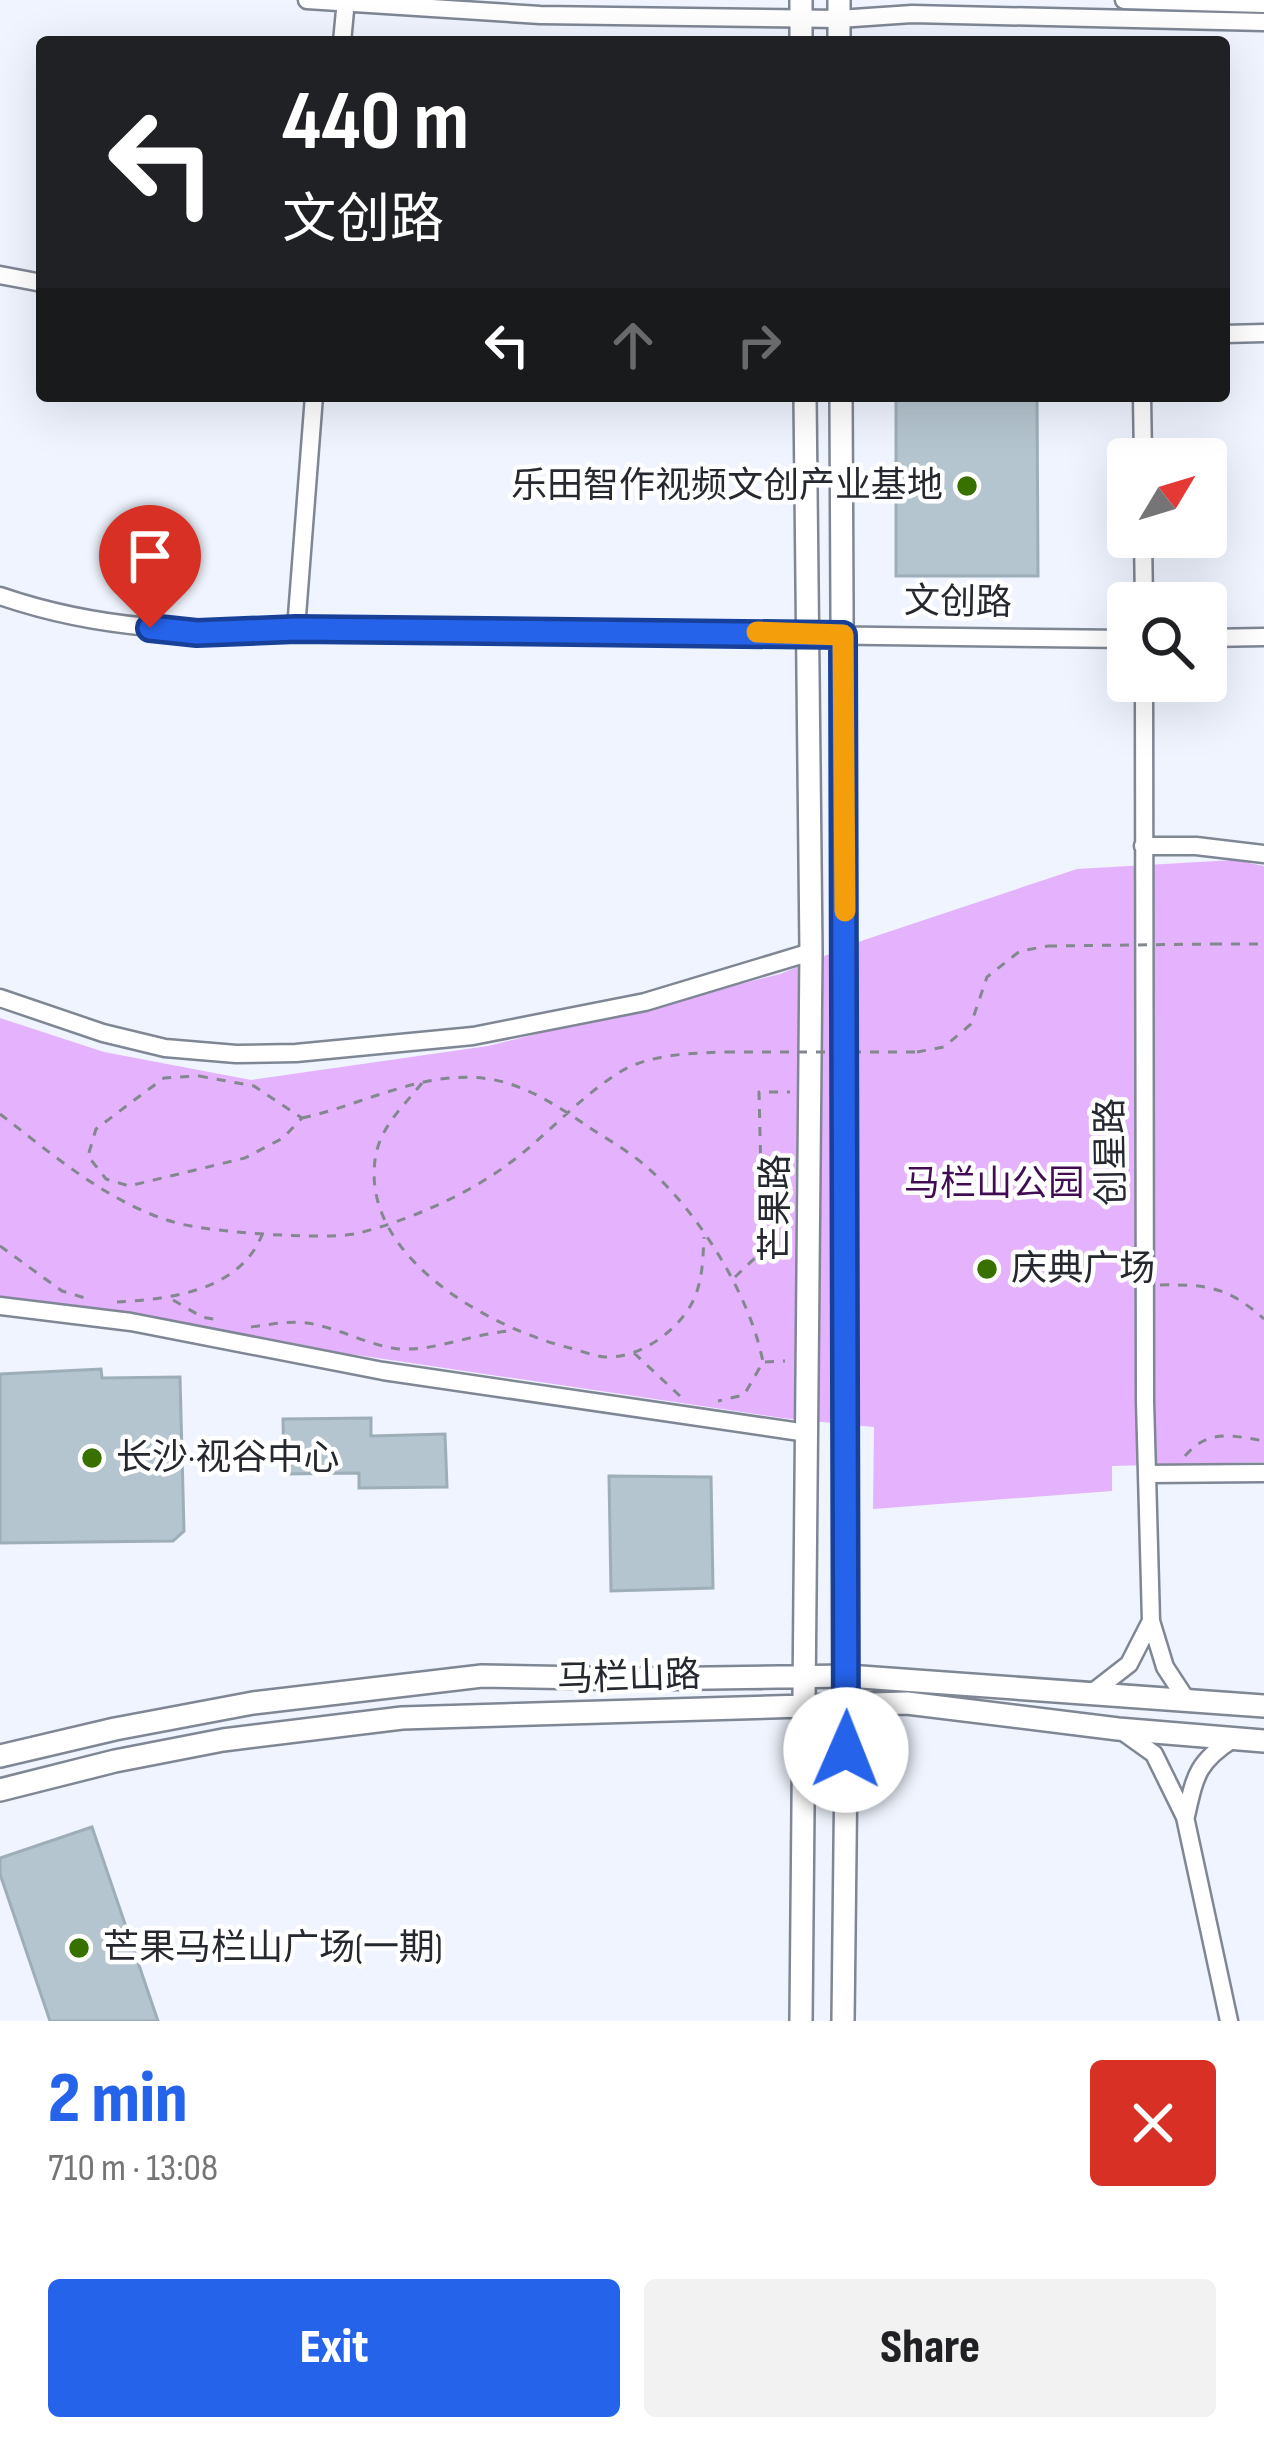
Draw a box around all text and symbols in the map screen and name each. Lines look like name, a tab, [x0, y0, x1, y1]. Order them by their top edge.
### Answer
text: 440 m	[282, 72, 469, 173]
icon: left	[84, 84, 240, 240]
text: 文创路	[282, 188, 444, 253]
icon: left	[474, 312, 540, 378]
icon: ahead	[600, 312, 666, 378]
icon: right	[726, 312, 792, 378]
north arrow	[1107, 438, 1227, 558]
map controls	[1107, 438, 1227, 702]
place label: 乐田智作视频文创产业基地	[511, 465, 943, 508]
marker: 乐田智作视频文创产业基地	[954, 473, 980, 499]
pin	[99, 505, 201, 628]
icon: arrive	[117, 523, 183, 589]
street label: 文创路	[904, 581, 1012, 625]
button: search	[1107, 582, 1227, 702]
street label: 创星路	[1090, 1098, 1134, 1206]
street label: 芒果路	[755, 1154, 798, 1262]
park label: 马栏山公园	[904, 1163, 1084, 1206]
place label: 庆典广场	[1011, 1248, 1155, 1291]
marker: 庆典广场	[974, 1256, 1000, 1282]
place label: 长沙·视谷中心	[116, 1437, 339, 1480]
marker: 长沙·视谷中心	[79, 1445, 105, 1471]
street label: 马栏山路	[556, 1654, 702, 1702]
position arrow	[783, 1687, 909, 1813]
place label: 芒果马栏山广场(一期)	[103, 1927, 443, 1970]
marker: 芒果马栏山广场(一期)	[66, 1935, 92, 1961]
text: 2 min	[48, 2056, 188, 2143]
button: close	[1090, 2060, 1216, 2186]
text: 710 m · 13:08	[48, 2145, 218, 2192]
button: Exit	[48, 2279, 620, 2417]
button: Share	[644, 2279, 1216, 2417]

